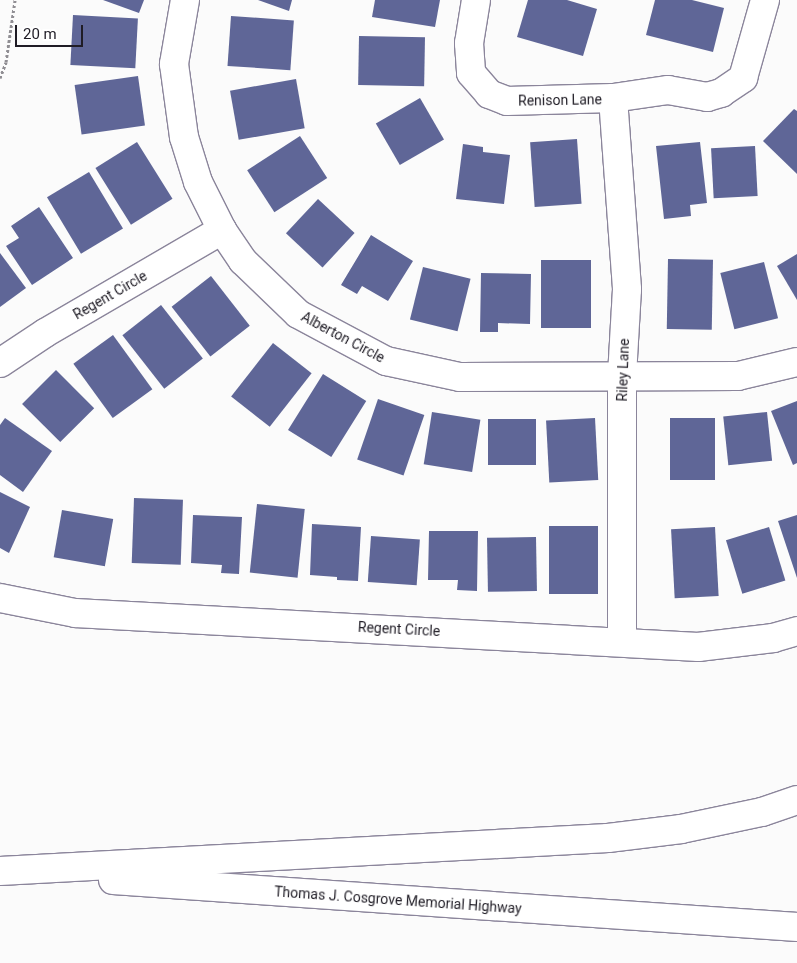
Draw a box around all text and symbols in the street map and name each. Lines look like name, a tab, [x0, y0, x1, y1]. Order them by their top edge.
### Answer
scale bar	[18, 15, 85, 47]
text: 20 m	[23, 25, 57, 43]
street label: Renison Lane	[518, 91, 602, 109]
street label: Regent Circle	[70, 267, 150, 323]
street label: Alberton Circle	[299, 308, 387, 366]
street label: Riley Lane	[614, 338, 632, 402]
street label: Regent Circle	[357, 618, 441, 640]
street label: Thomas J. Cosgrove Memorial Highway	[274, 883, 522, 917]

